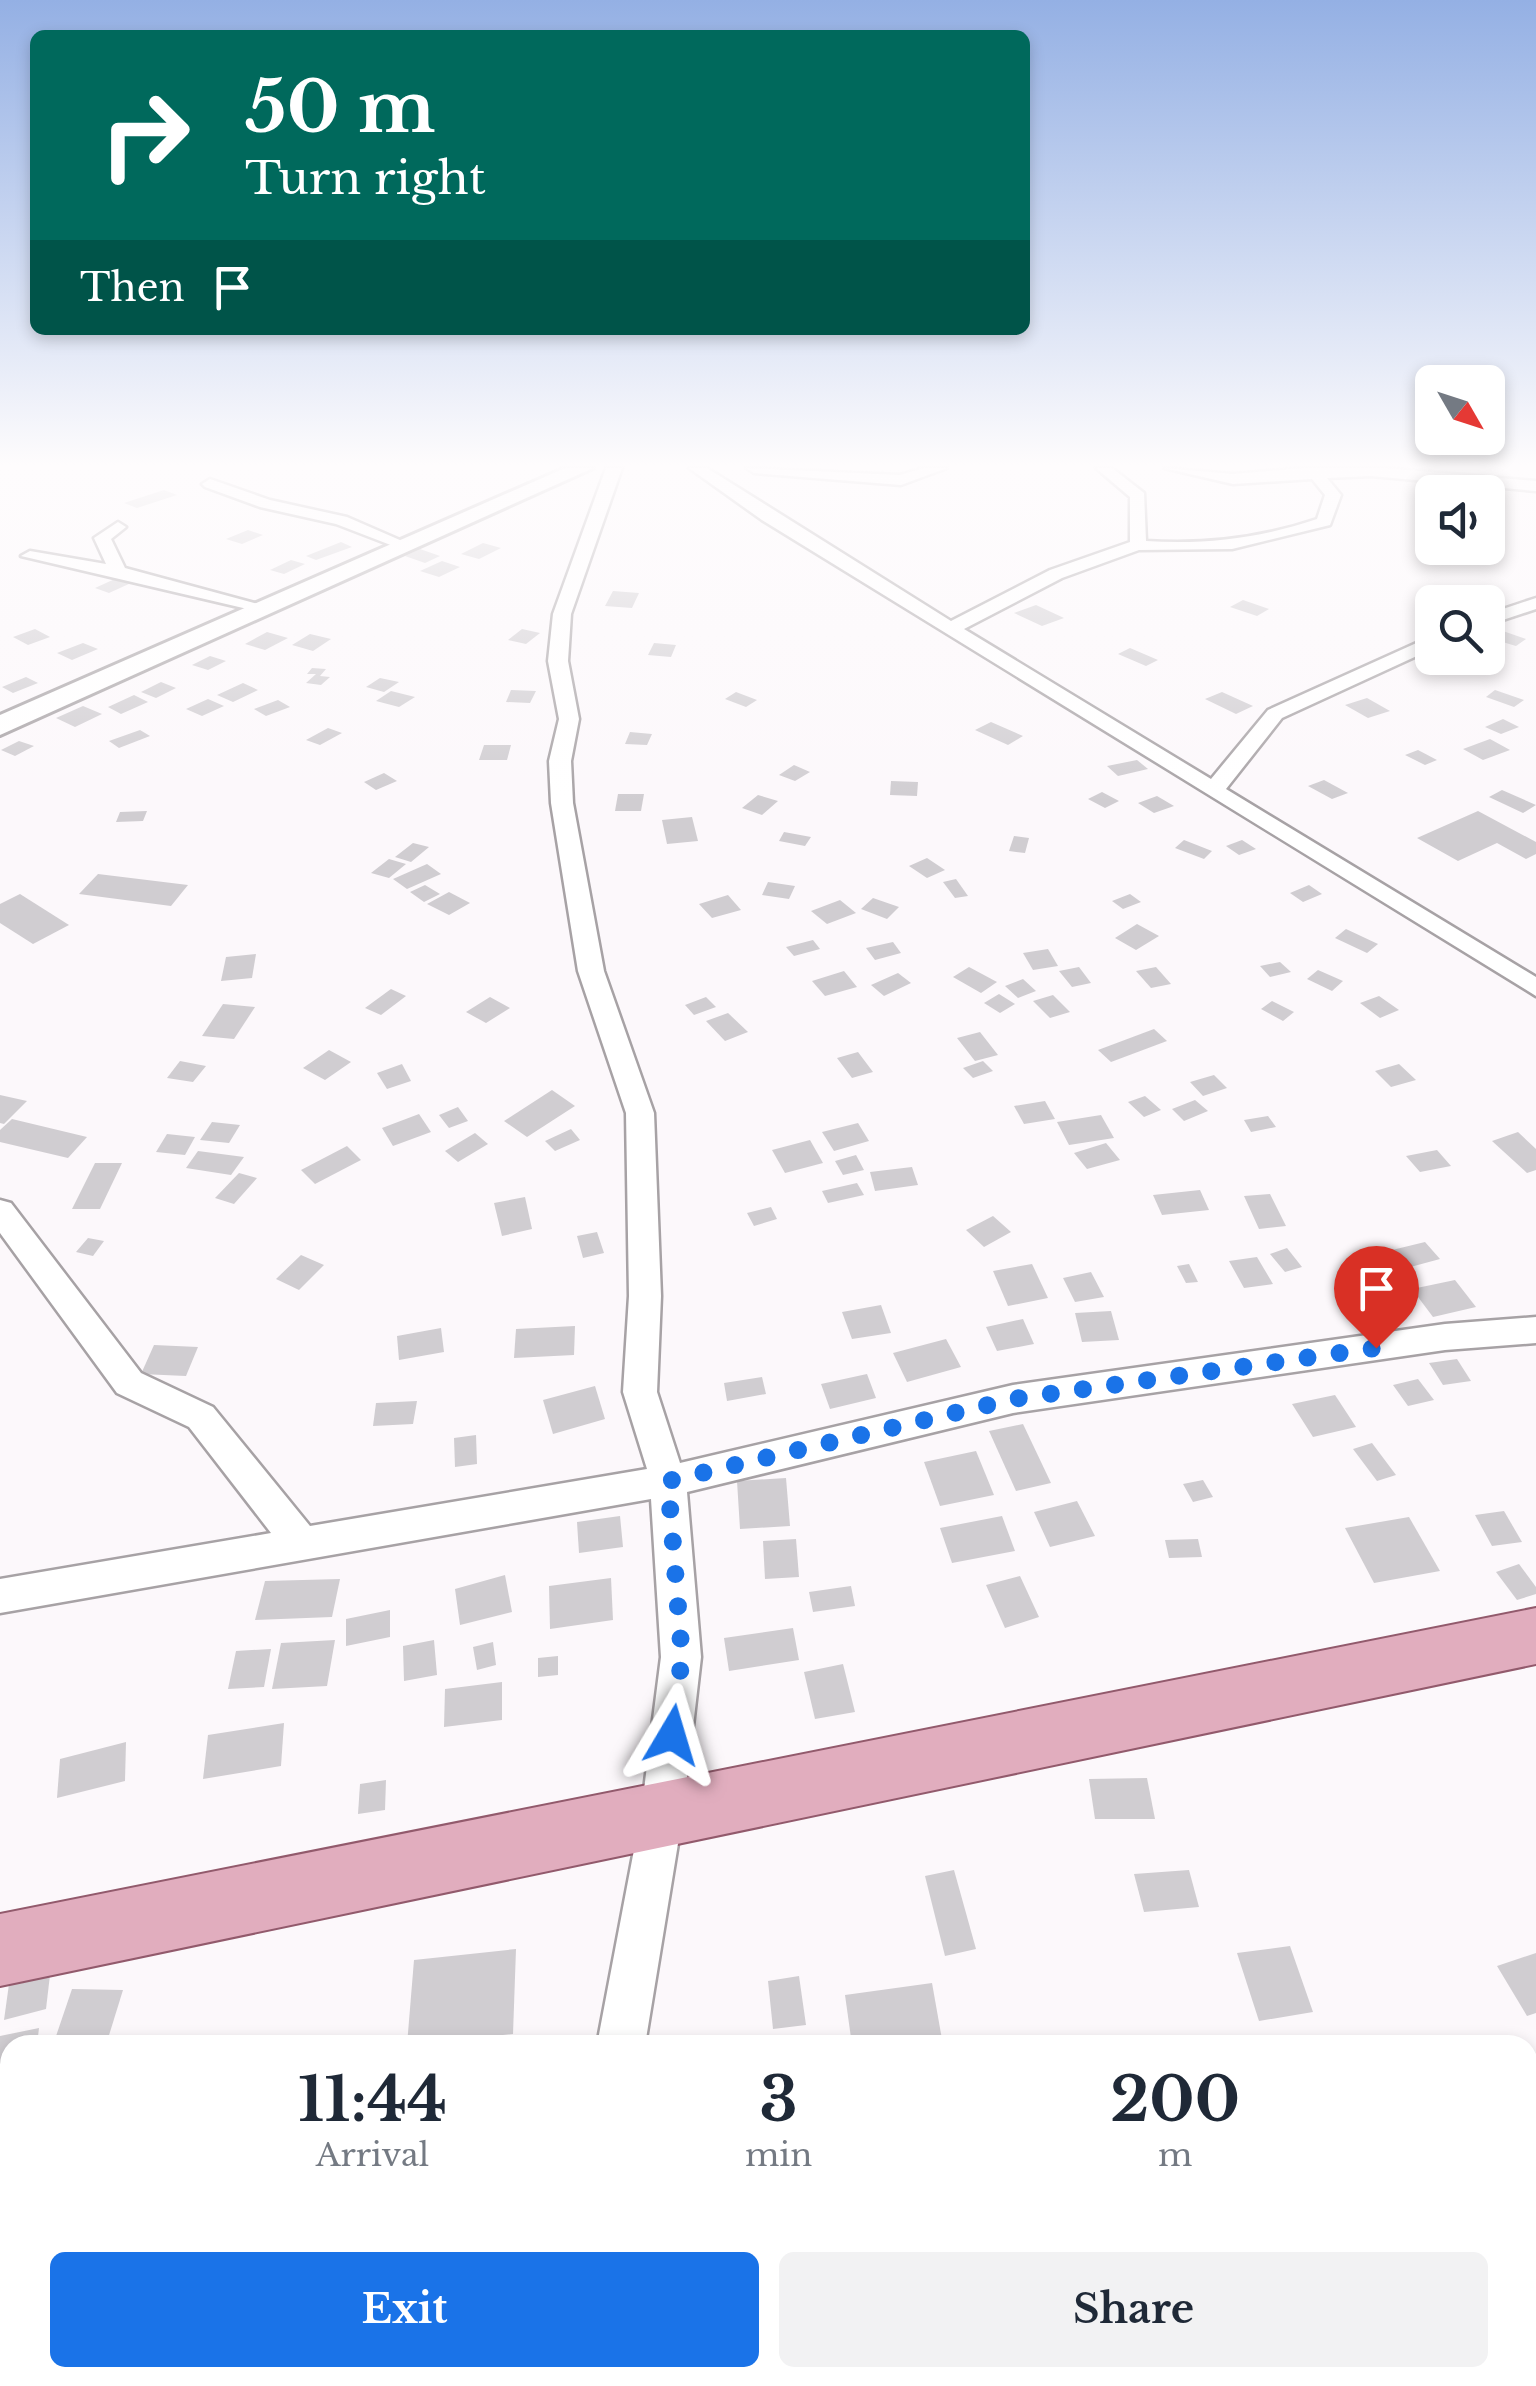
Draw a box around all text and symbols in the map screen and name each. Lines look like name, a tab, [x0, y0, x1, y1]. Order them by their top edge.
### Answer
text: 50 m	[245, 64, 436, 151]
icon: right	[80, 70, 210, 200]
text: Turn right	[245, 150, 486, 206]
icon: arrive	[205, 260, 260, 315]
text: Then	[80, 264, 185, 311]
north arrow	[1415, 365, 1505, 455]
map controls	[1415, 365, 1505, 675]
button: sound	[1415, 475, 1505, 565]
button: search	[1415, 585, 1505, 675]
pin	[1334, 1246, 1419, 1349]
icon: arrive	[1349, 1261, 1404, 1316]
position arrow	[620, 1683, 724, 1787]
text: 11:44	[298, 2063, 447, 2137]
text: 3	[760, 2063, 798, 2137]
text: 200	[1110, 2063, 1240, 2137]
text: Arrival	[316, 2135, 429, 2175]
text: min	[745, 2135, 812, 2175]
text: m	[1158, 2135, 1192, 2175]
button: Exit	[50, 2252, 759, 2367]
button: Share	[779, 2252, 1488, 2367]

